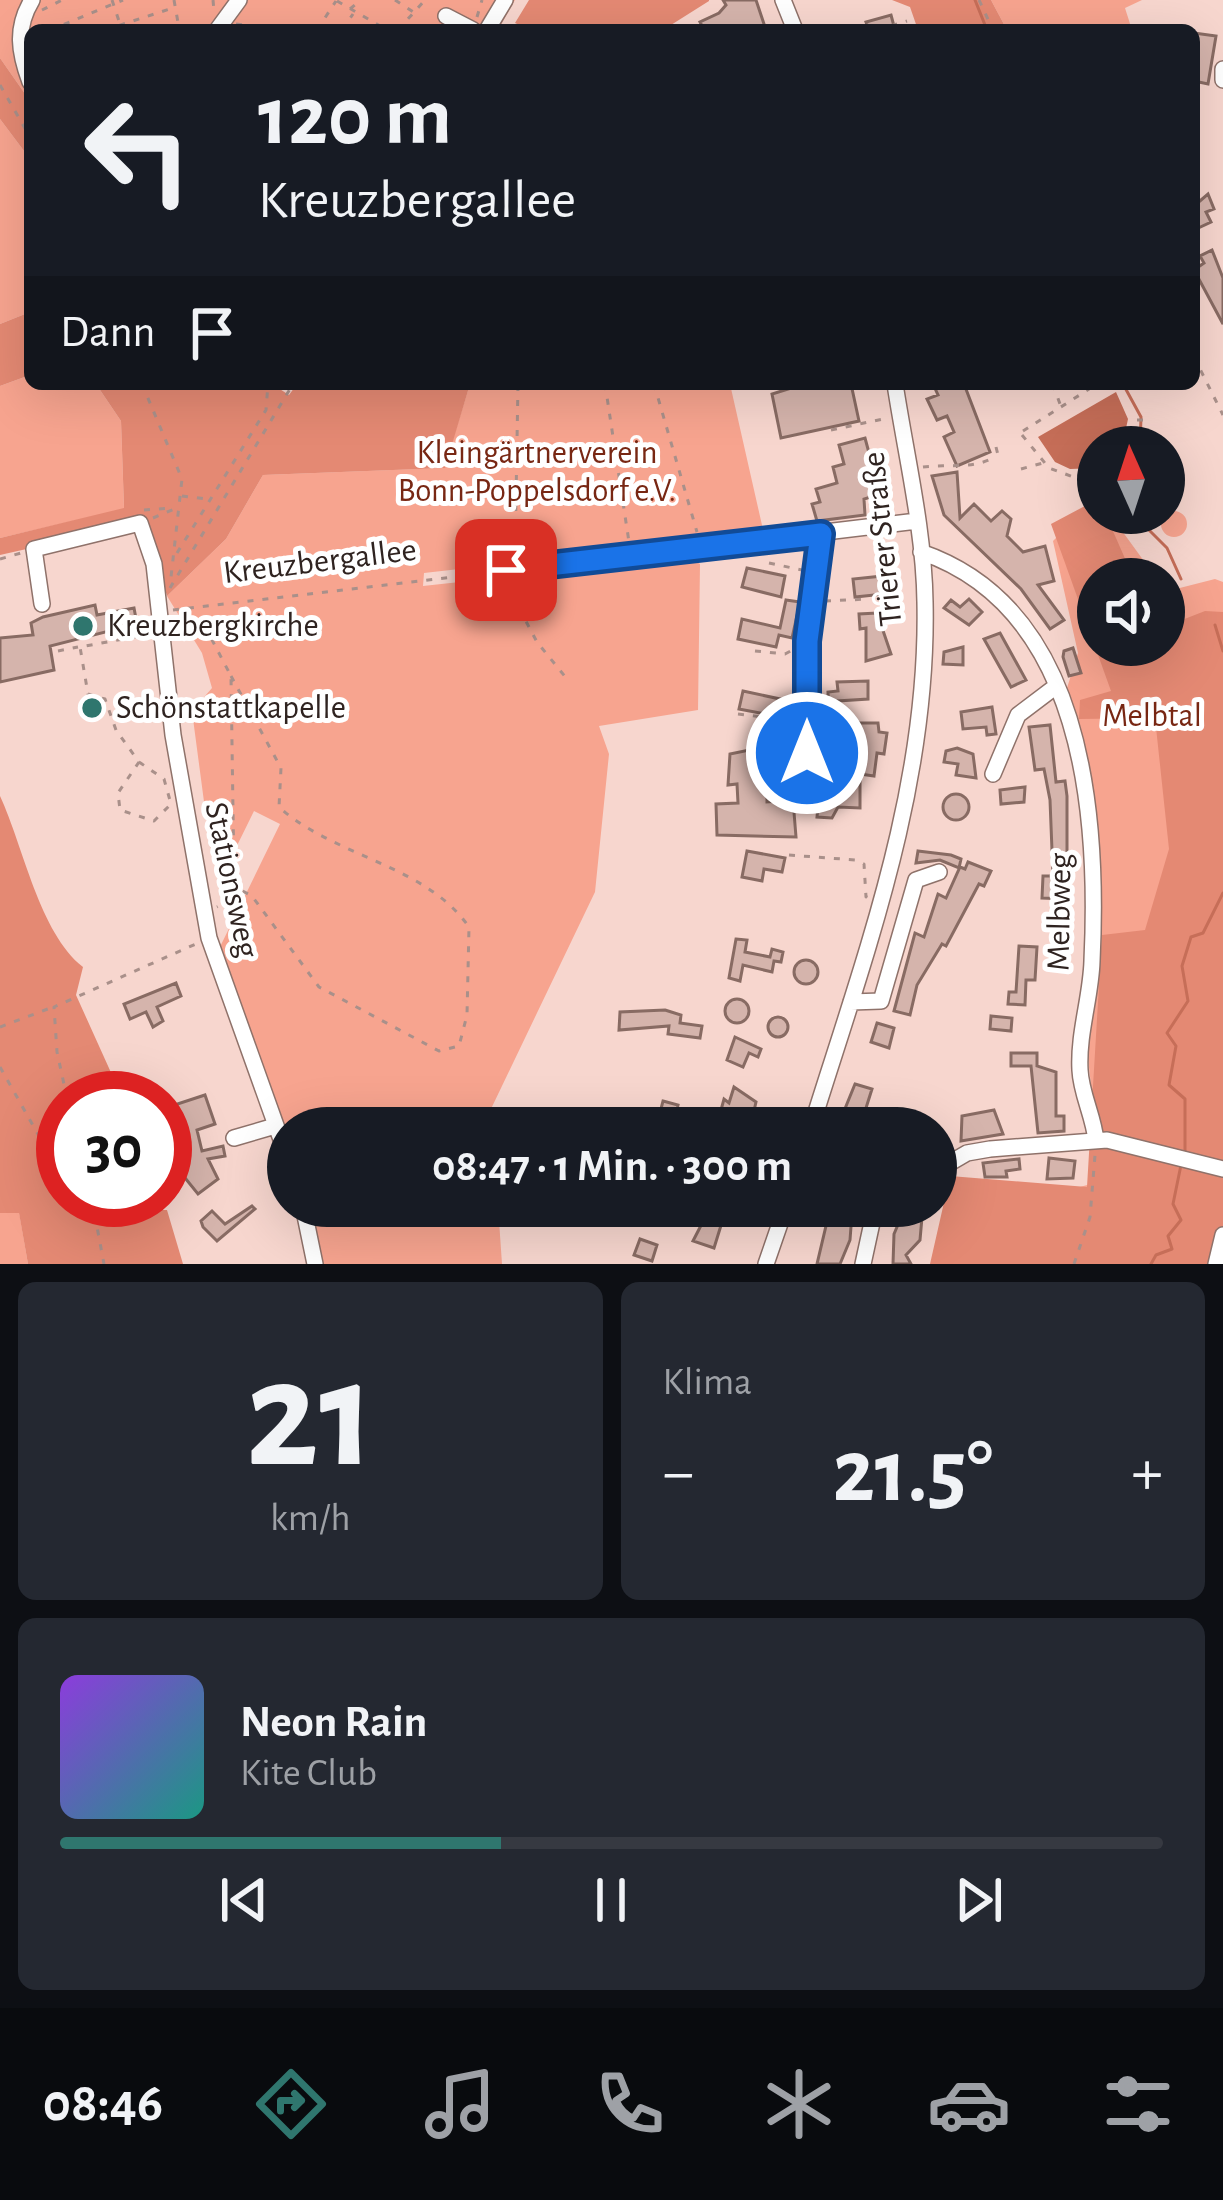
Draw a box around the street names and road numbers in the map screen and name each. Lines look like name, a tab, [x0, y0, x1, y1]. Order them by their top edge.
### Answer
street label: Trierer Straße	[857, 450, 909, 628]
street label: Kreuzbergallee	[221, 534, 419, 590]
street label: Stationsweg	[198, 799, 264, 961]
street label: Melbweg	[1042, 853, 1078, 971]

